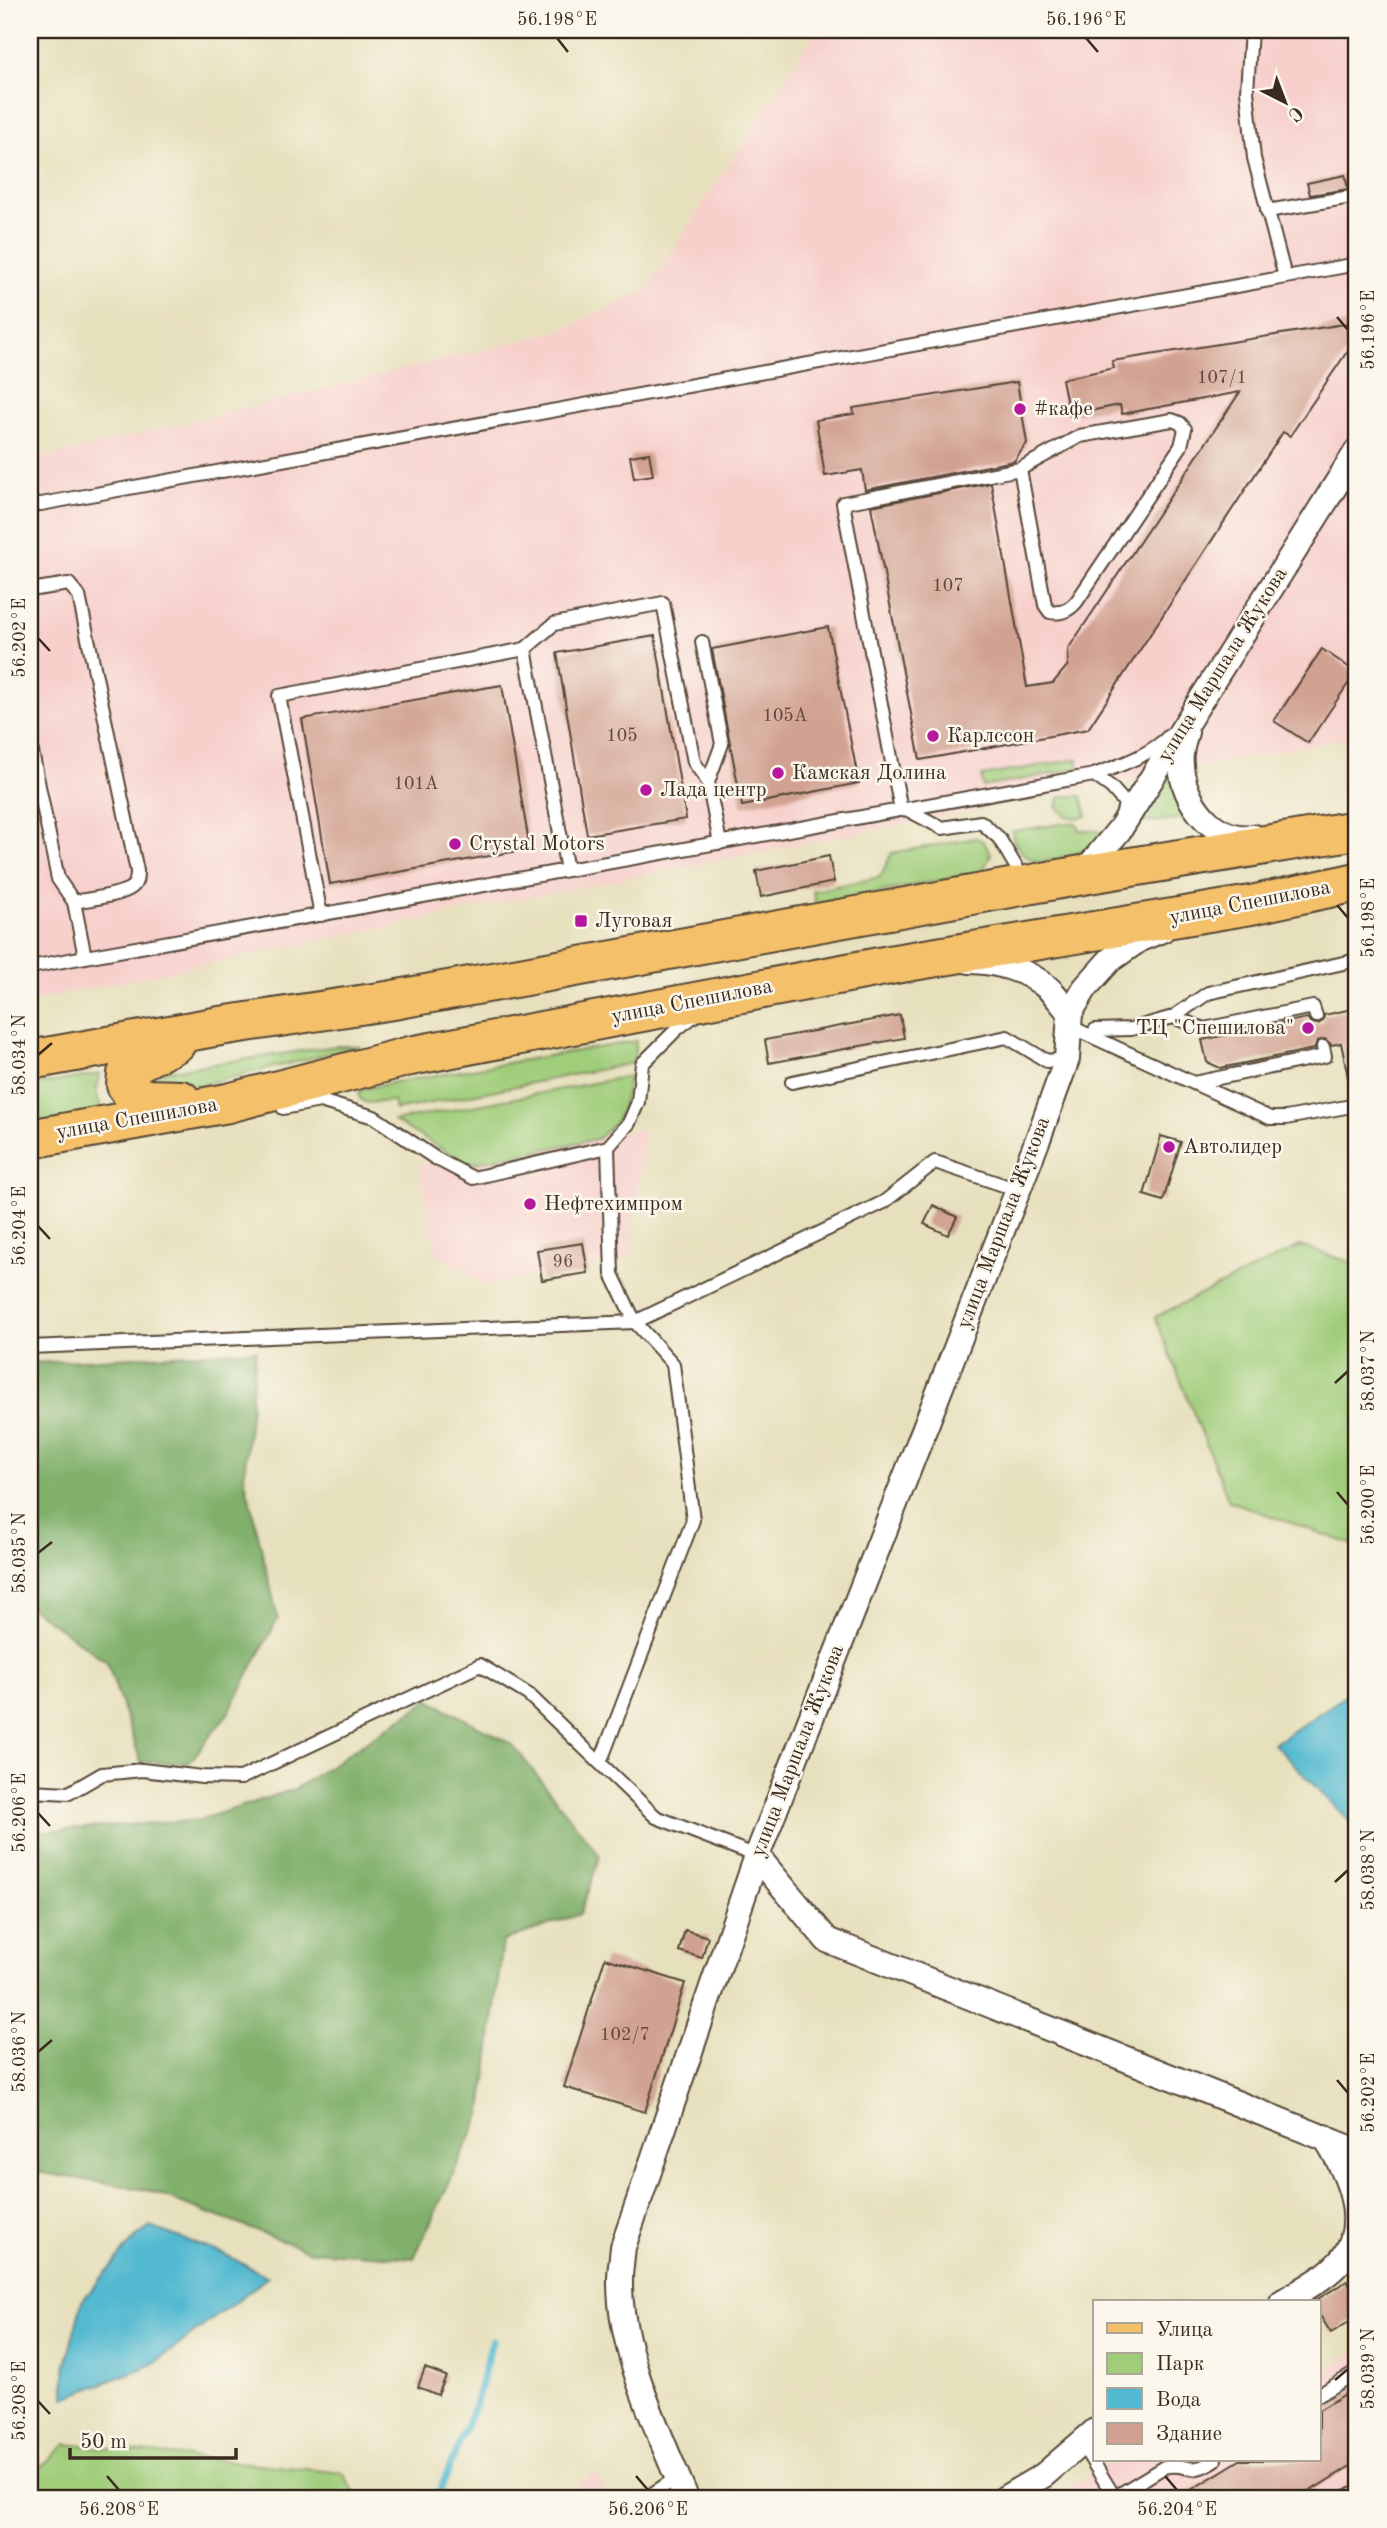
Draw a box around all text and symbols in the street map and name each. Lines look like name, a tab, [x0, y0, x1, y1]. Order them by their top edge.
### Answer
text: 56.198°E	[517, 11, 597, 29]
text: 56.196°E	[1046, 11, 1126, 29]
north arrow	[1250, 66, 1320, 136]
text: С	[1284, 102, 1306, 124]
text: 56.196°E	[1360, 290, 1378, 370]
house number: 107/1	[1197, 369, 1247, 387]
place label: #кафе	[1034, 399, 1093, 420]
marker: #кафе	[1012, 401, 1028, 417]
street label: улица Маршала Жукова	[1154, 564, 1292, 766]
house number: 107	[932, 577, 964, 595]
text: 56.202°E	[11, 598, 29, 678]
house number: 105А	[762, 707, 808, 725]
place label: Карлссон	[947, 726, 1034, 747]
house number: 105	[606, 727, 638, 745]
marker: Карлссон	[925, 728, 941, 744]
place label: Камская Долина	[792, 763, 946, 784]
marker: Камская Долина	[770, 765, 786, 781]
house number: 101А	[393, 775, 439, 793]
place label: Лада центр	[660, 780, 767, 801]
marker: Лада центр	[638, 782, 654, 798]
place label: Crystal Motors	[469, 834, 605, 855]
marker: Crystal Motors	[447, 836, 463, 852]
street label: улица Спешилова	[1168, 877, 1332, 929]
text: 56.198°E	[1360, 878, 1378, 958]
place label: Луговая	[595, 911, 672, 932]
marker: Луговая	[573, 913, 589, 929]
street label: улица Спешилова	[610, 976, 774, 1028]
text: 58.034°N	[11, 1014, 29, 1096]
place label: ТЦ "Спешилова"	[1136, 1018, 1294, 1039]
marker: ТЦ "Спешилова"	[1300, 1020, 1316, 1036]
street label: улица Спешилова	[55, 1094, 219, 1144]
street label: улица Маршала Жукова	[954, 1114, 1054, 1332]
place label: Автолидер	[1183, 1137, 1282, 1158]
marker: Автолидер	[1161, 1139, 1177, 1155]
text: 56.204°E	[11, 1186, 29, 1266]
place label: Нефтехимпром	[544, 1194, 683, 1215]
marker: Нефтехимпром	[522, 1196, 538, 1212]
house number: 96	[553, 1253, 573, 1271]
text: 58.037°N	[1360, 1330, 1378, 1412]
text: 56.200°E	[1360, 1465, 1378, 1545]
text: 58.035°N	[11, 1512, 29, 1594]
street label: улица Маршала Жукова	[748, 1642, 848, 1860]
text: 56.206°E	[11, 1773, 29, 1853]
text: 58.038°N	[1360, 1829, 1378, 1911]
text: 58.036°N	[11, 2011, 29, 2093]
house number: 102/7	[600, 2026, 650, 2044]
text: 56.202°E	[1360, 2053, 1378, 2133]
legend	[1093, 2300, 1320, 2462]
text: Улица	[1156, 2320, 1213, 2341]
text: 58.039°N	[1360, 2328, 1378, 2410]
text: Парк	[1156, 2354, 1205, 2375]
text: 56.208°E	[11, 2361, 29, 2441]
text: Вода	[1156, 2390, 1201, 2411]
scale bar	[70, 2416, 236, 2460]
text: Здание	[1156, 2424, 1222, 2445]
text: 50 m	[80, 2432, 127, 2453]
text: 56.208°E	[79, 2501, 159, 2519]
text: 56.206°E	[608, 2501, 688, 2519]
text: 56.204°E	[1137, 2501, 1217, 2519]

